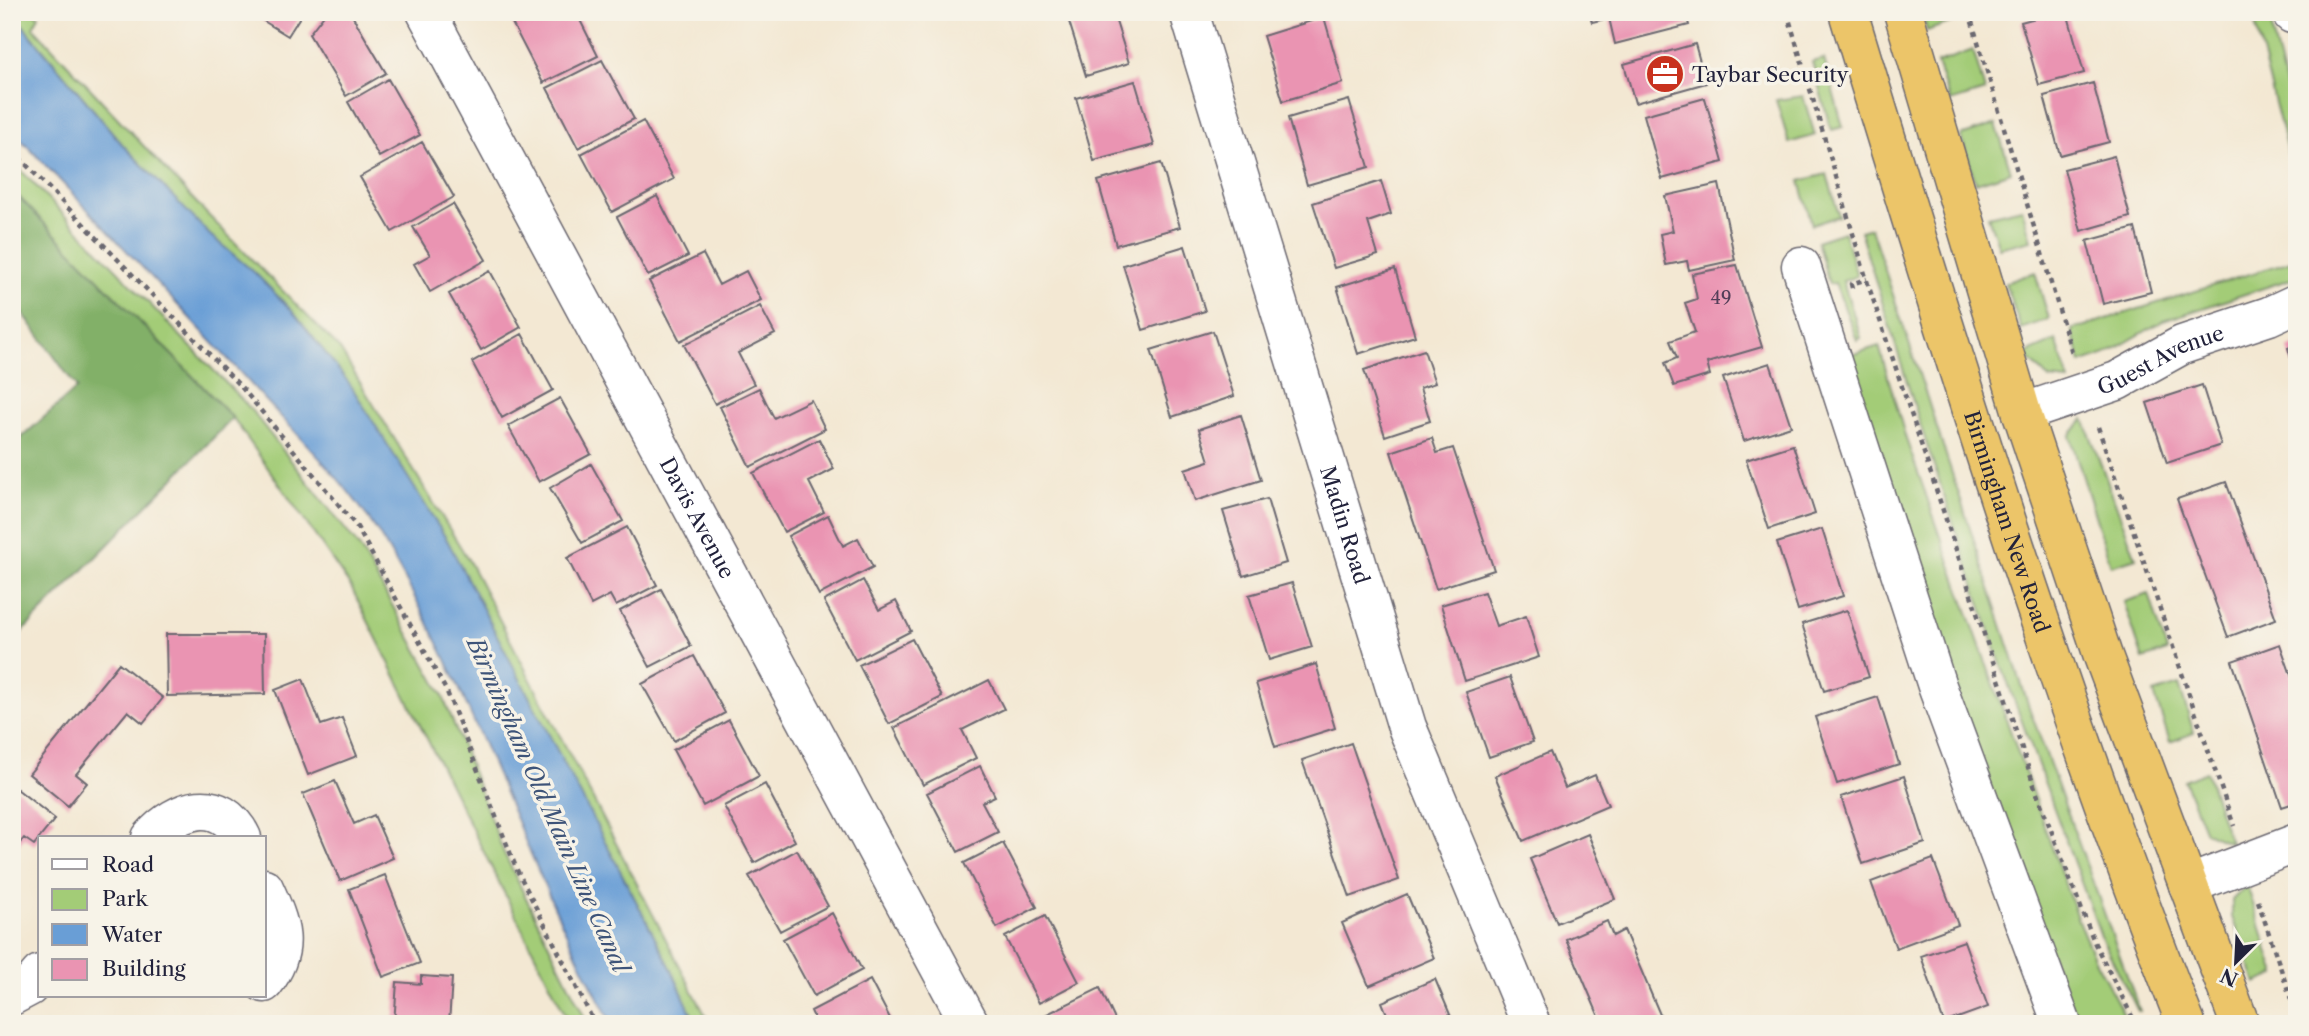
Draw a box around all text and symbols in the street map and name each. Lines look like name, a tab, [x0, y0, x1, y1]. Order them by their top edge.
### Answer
office icon: Taybar Security	[1644, 53, 1686, 95]
place label: Taybar Security	[1692, 62, 1849, 87]
house number: 49	[1711, 287, 1731, 309]
street label: Guest Avenue	[2094, 319, 2227, 399]
street label: Birmingham New Road	[1959, 408, 2056, 636]
street label: Davis Avenue	[655, 453, 740, 582]
street label: Madin Road	[1316, 463, 1375, 587]
water label: Birmingham Old Main Line Canal	[460, 631, 636, 980]
legend	[38, 836, 266, 998]
text: Road	[102, 852, 154, 877]
text: Park	[102, 886, 148, 911]
text: Water	[101, 922, 162, 947]
north arrow	[2200, 928, 2270, 998]
text: Building	[102, 956, 187, 981]
text: N	[2217, 963, 2242, 991]

